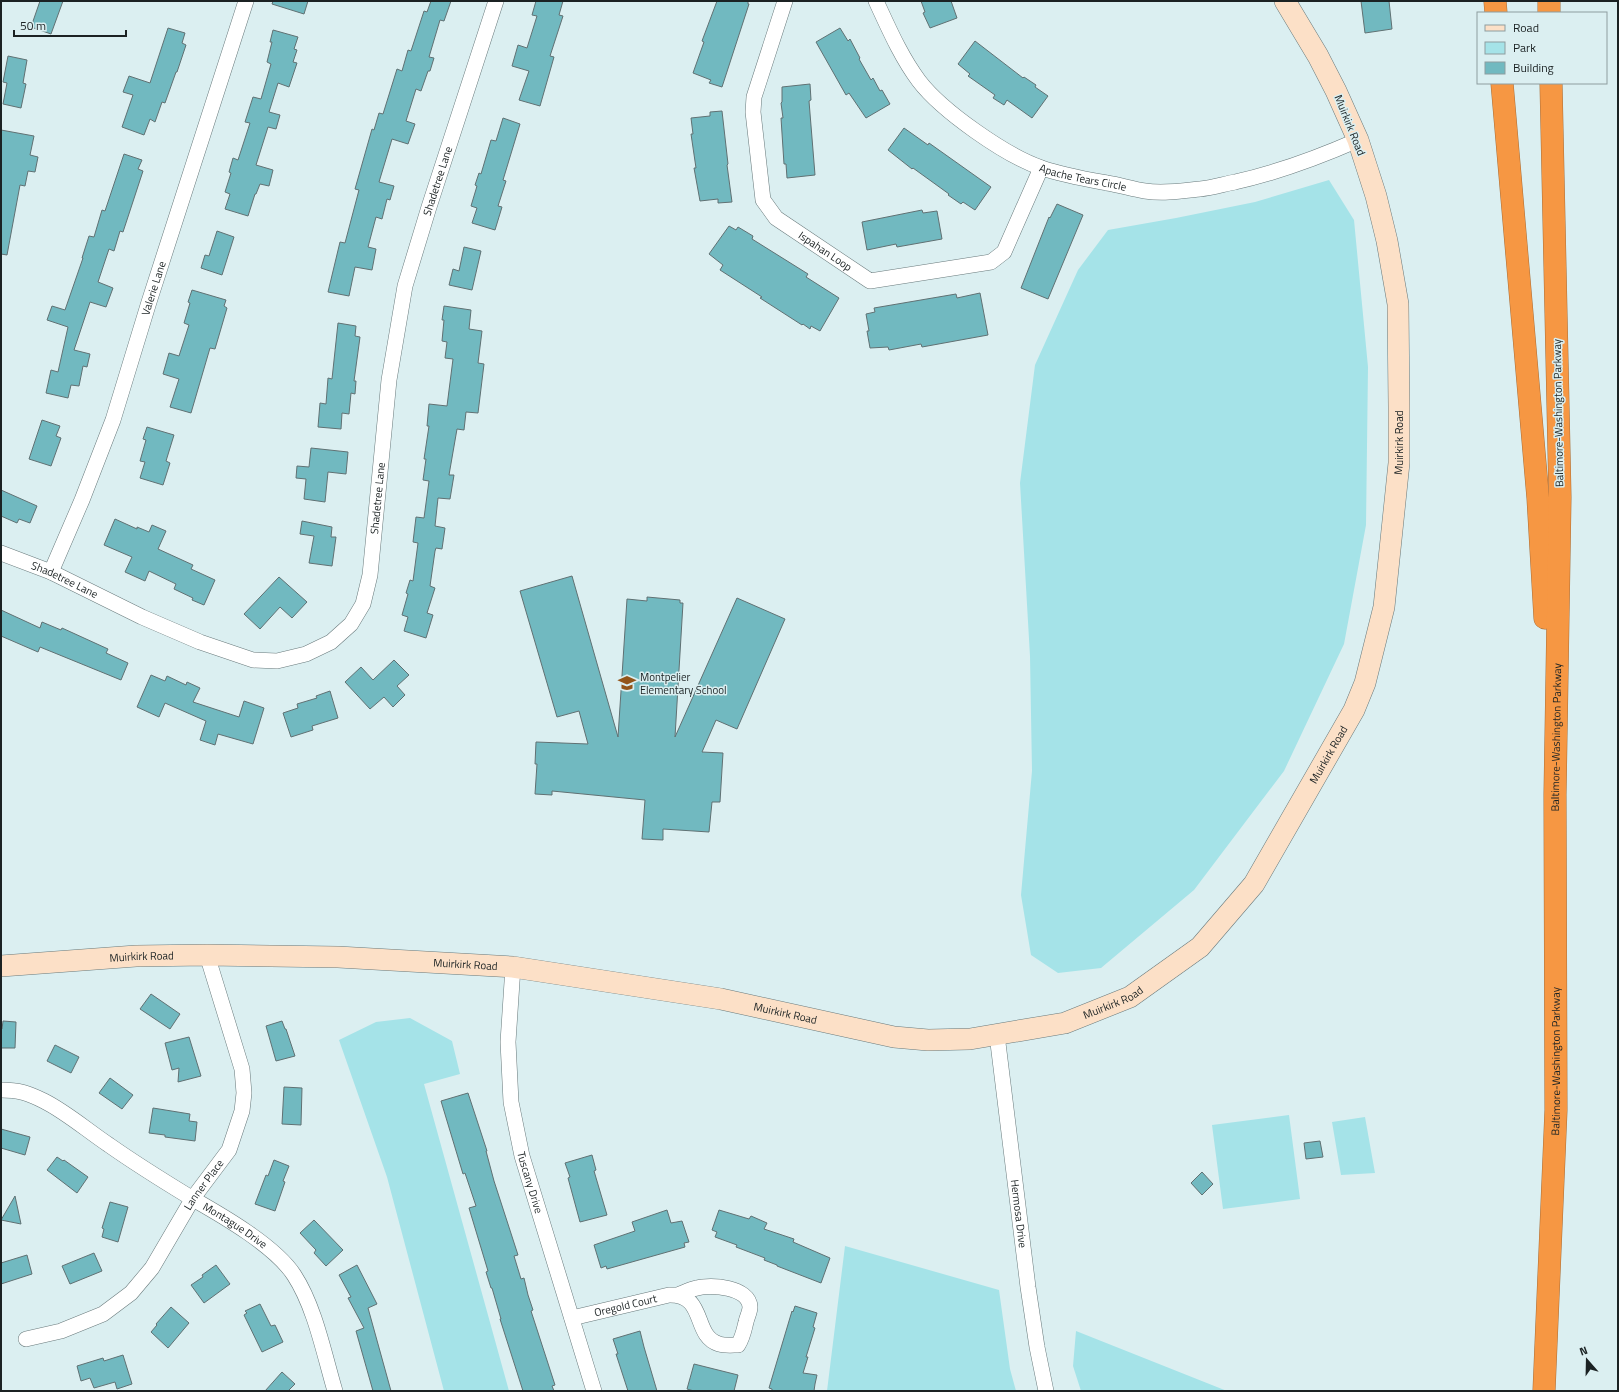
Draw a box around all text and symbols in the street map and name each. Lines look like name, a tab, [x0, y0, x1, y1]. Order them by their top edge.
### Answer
scale bar	[14, 12, 126, 38]
legend	[1477, 12, 1607, 84]
text: 50 m	[20, 16, 46, 35]
text: Road	[1513, 18, 1539, 37]
text: Park	[1513, 38, 1536, 57]
text: Building	[1513, 58, 1554, 77]
street label: Muirkirk Road	[1331, 92, 1370, 158]
street label: Shadetree Lane	[419, 144, 456, 218]
street label: Apache Tears Circle	[1037, 160, 1129, 195]
street label: Ispahan Loop	[795, 227, 855, 275]
street label: Valerie Lane	[137, 259, 170, 317]
street label: Baltimore-Washington Parkway	[1549, 338, 1567, 487]
street label: Muirkirk Road	[1390, 410, 1407, 476]
street label: Shadetree Lane	[366, 461, 389, 535]
street label: Shadetree Lane	[29, 557, 101, 602]
street label: Baltimore-Washington Parkway	[1547, 662, 1565, 811]
place label: Montpelier Elementary School	[640, 669, 727, 698]
school or university icon: Montpelier Elementary School	[617, 673, 637, 693]
street label: Muirkirk Road	[1305, 723, 1351, 786]
street label: Muirkirk Road	[109, 947, 174, 966]
street label: Muirkirk Road	[433, 954, 498, 974]
street label: Muirkirk Road	[1081, 982, 1147, 1023]
street label: Baltimore-Washington Parkway	[1547, 986, 1564, 1136]
street label: Muirkirk Road	[752, 998, 819, 1028]
street label: Tuscany Drive	[513, 1150, 547, 1216]
street label: Lanner Place	[180, 1156, 228, 1213]
street label: Hermosa Drive	[1007, 1178, 1031, 1249]
street label: Montague Drive	[200, 1198, 271, 1252]
street label: Oregold Court	[593, 1290, 659, 1320]
north arrow	[1567, 1340, 1607, 1380]
text: N	[1577, 1342, 1590, 1359]

